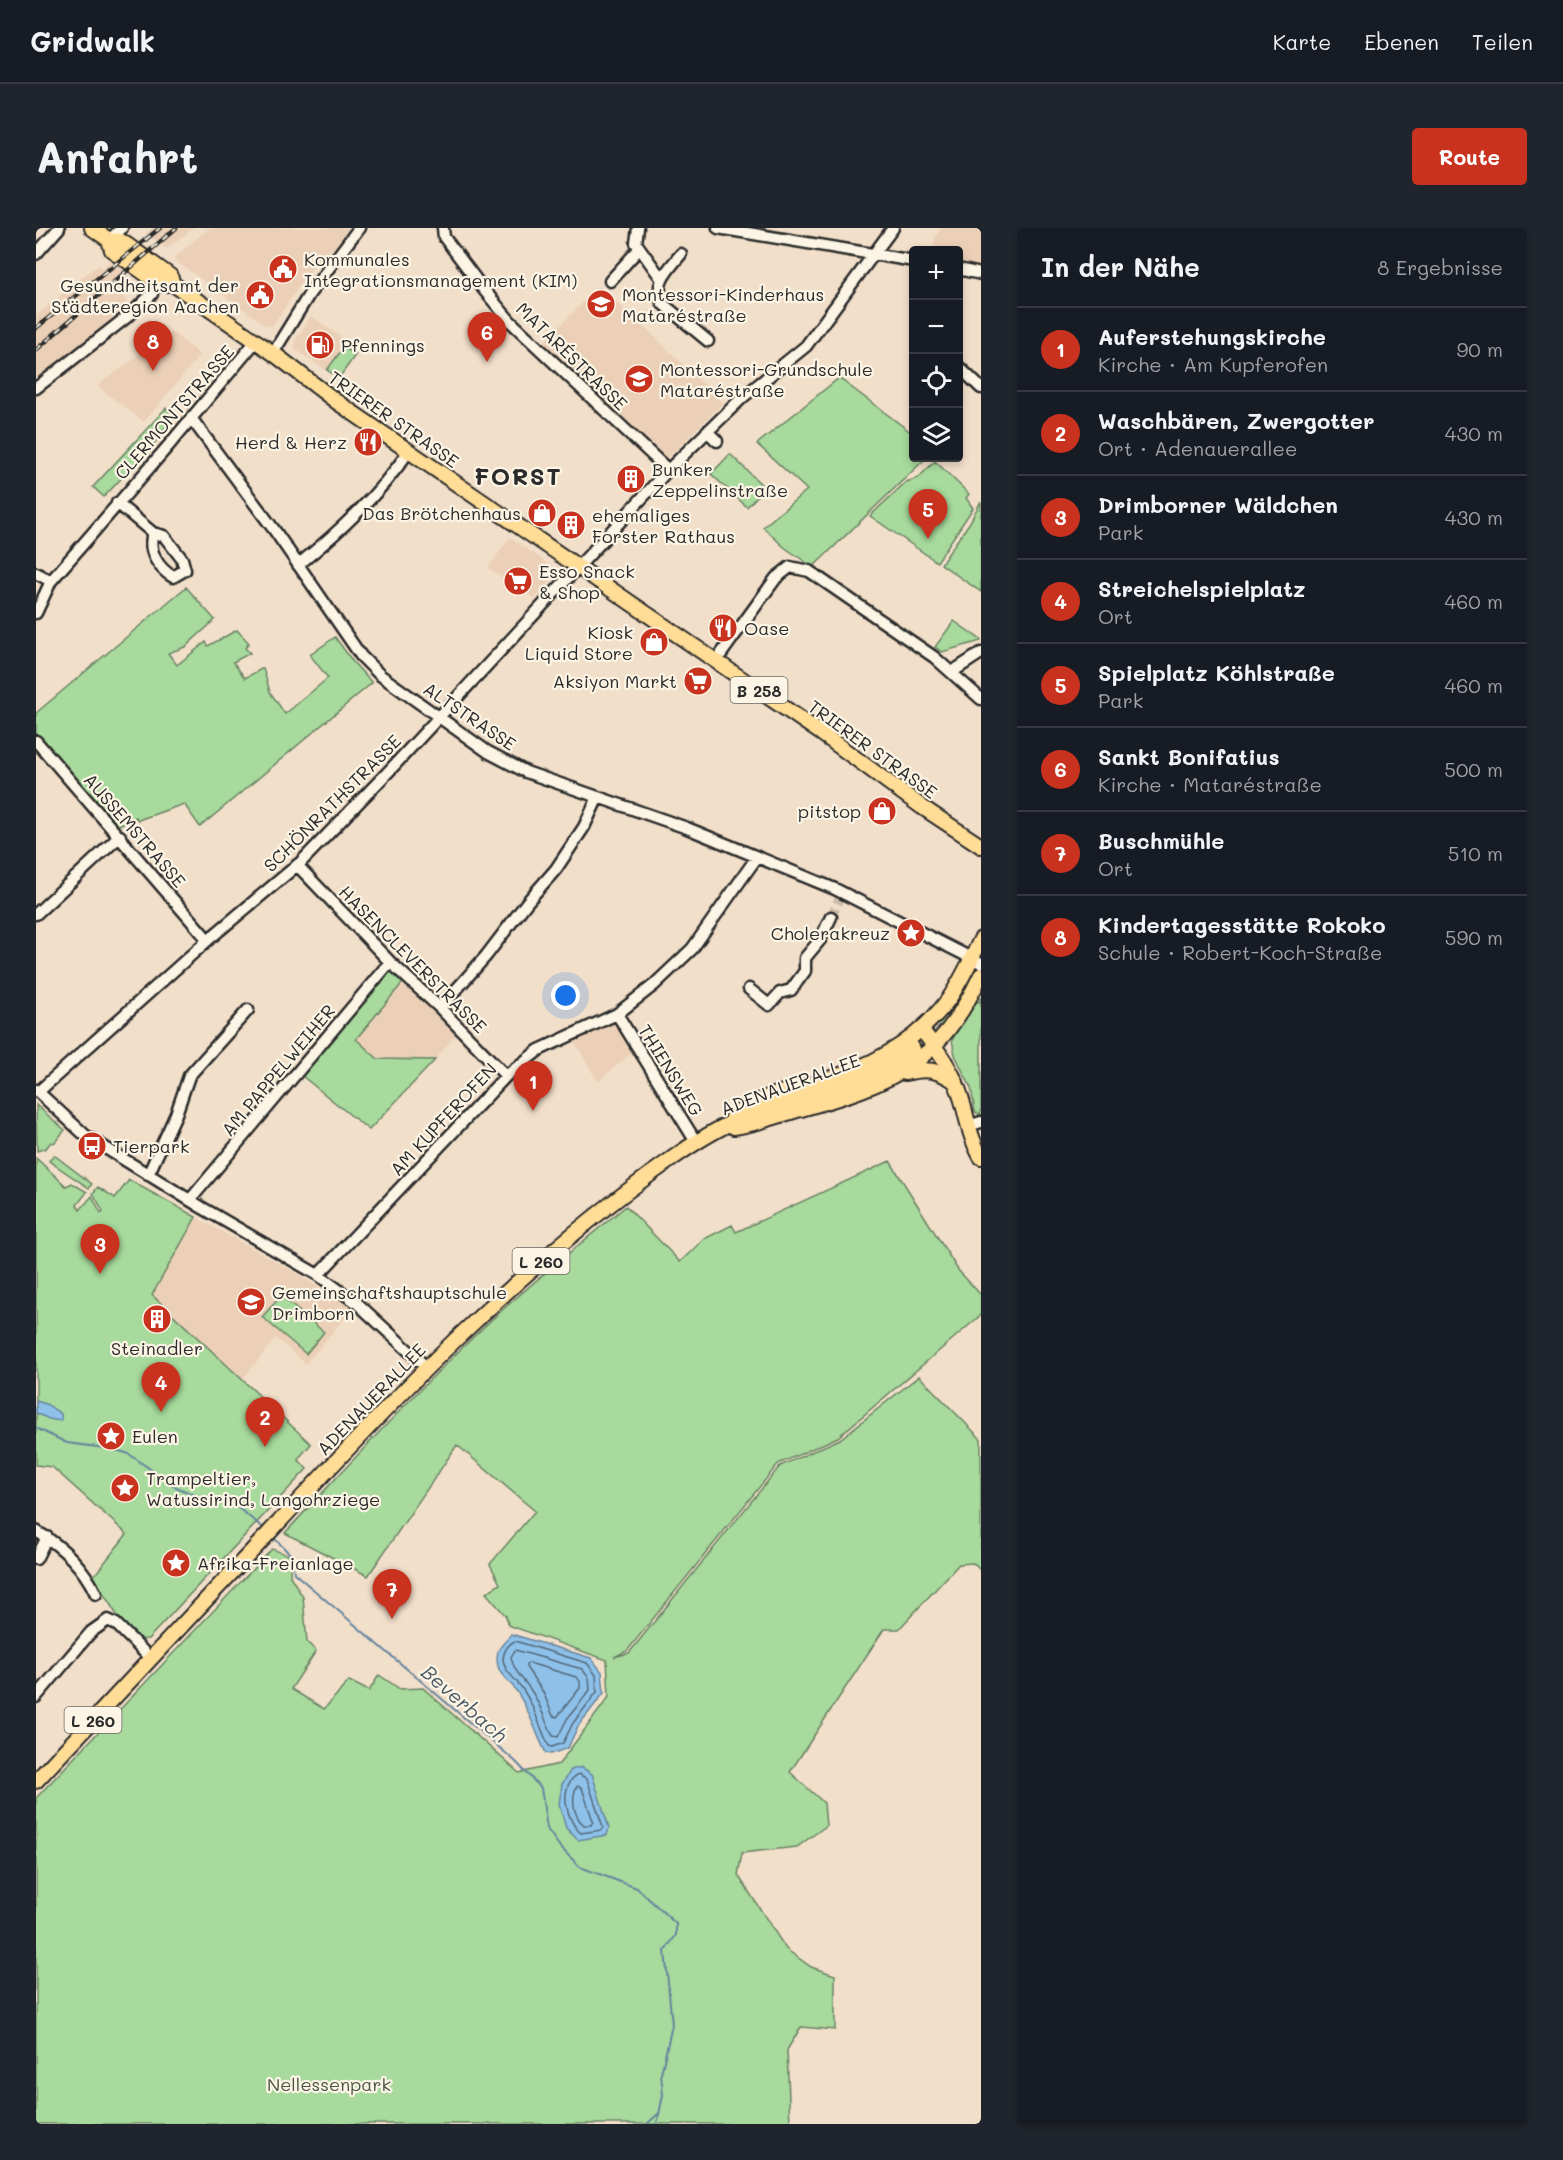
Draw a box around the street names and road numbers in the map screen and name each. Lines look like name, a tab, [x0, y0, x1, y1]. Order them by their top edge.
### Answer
street label: MATARÉSTRASSE	[511, 297, 633, 415]
street label: CLERMONTSTRASSE	[109, 340, 239, 484]
street label: TRIERER STRASSE	[324, 365, 464, 473]
street label: ALTSTRASSE	[419, 676, 521, 756]
road number: B 258	[730, 677, 788, 703]
street label: TRIERER STRASSE	[804, 694, 942, 804]
street label: SCHÖNRATHSTRASSE	[258, 729, 406, 877]
street label: AUSSEMSTRASSE	[79, 768, 191, 892]
street label: HASENCLEVERSTRASSE	[334, 880, 492, 1038]
street label: AM PAPPELWEIHER	[216, 999, 340, 1141]
street label: THIENSWEG	[633, 1020, 709, 1120]
street label: ADENAUERALLEE	[717, 1048, 863, 1120]
street label: AM KUPFEROFEN	[384, 1057, 502, 1181]
road number: L 260	[512, 1248, 570, 1274]
street label: ADENAUERALLEE	[311, 1338, 431, 1460]
road number: L 260	[64, 1707, 122, 1733]

